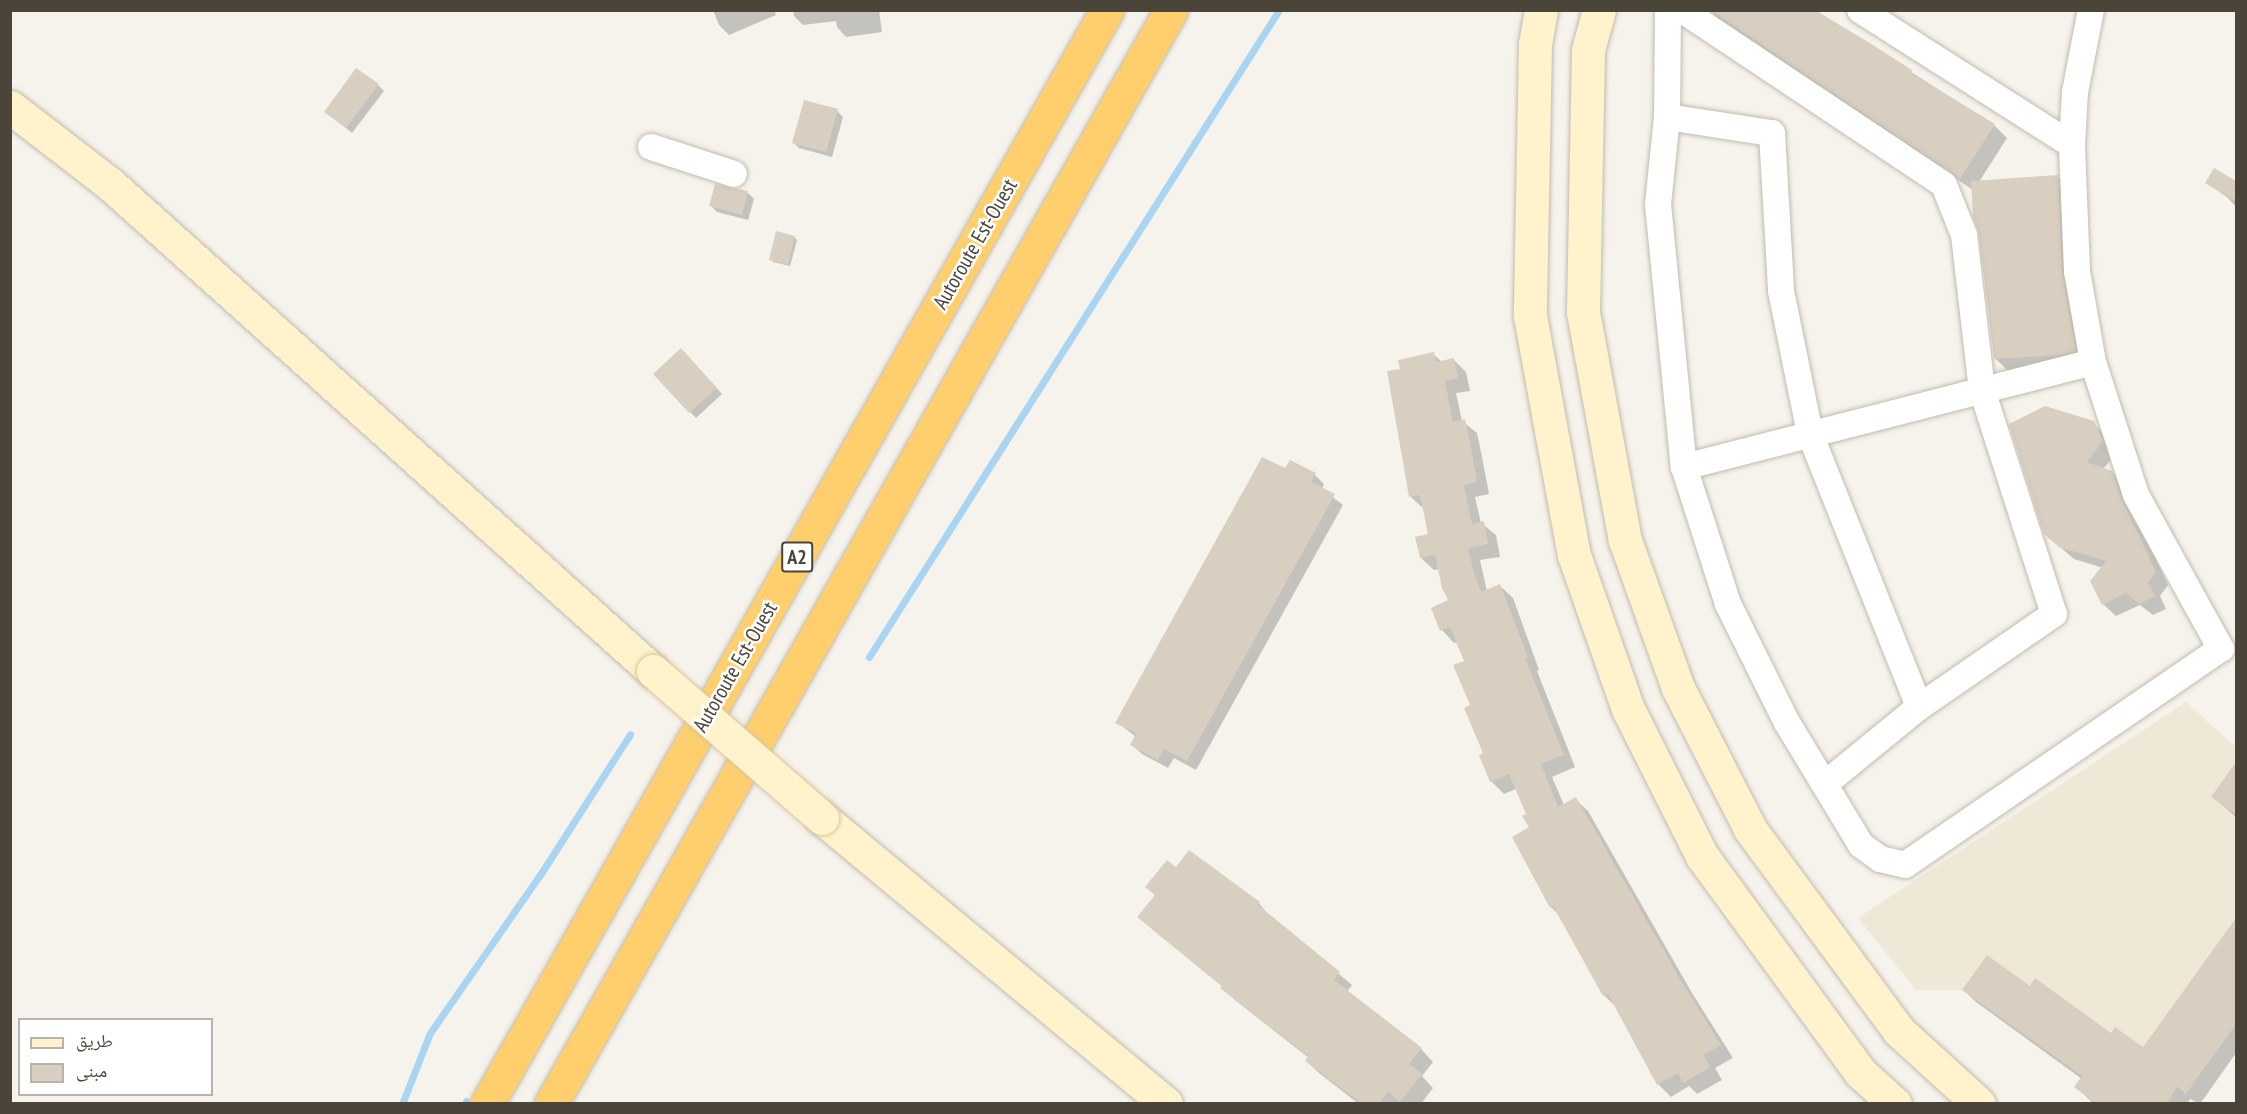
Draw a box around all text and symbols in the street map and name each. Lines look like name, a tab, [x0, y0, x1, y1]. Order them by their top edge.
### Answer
street label: Autoroute Est-Ouest	[928, 174, 1022, 314]
road number: A2	[780, 540, 814, 574]
street label: Autoroute Est-Ouest	[688, 597, 782, 737]
legend	[18, 1018, 213, 1096]
text: طريق	[76, 1029, 113, 1052]
text: مبنى	[76, 1059, 107, 1082]

